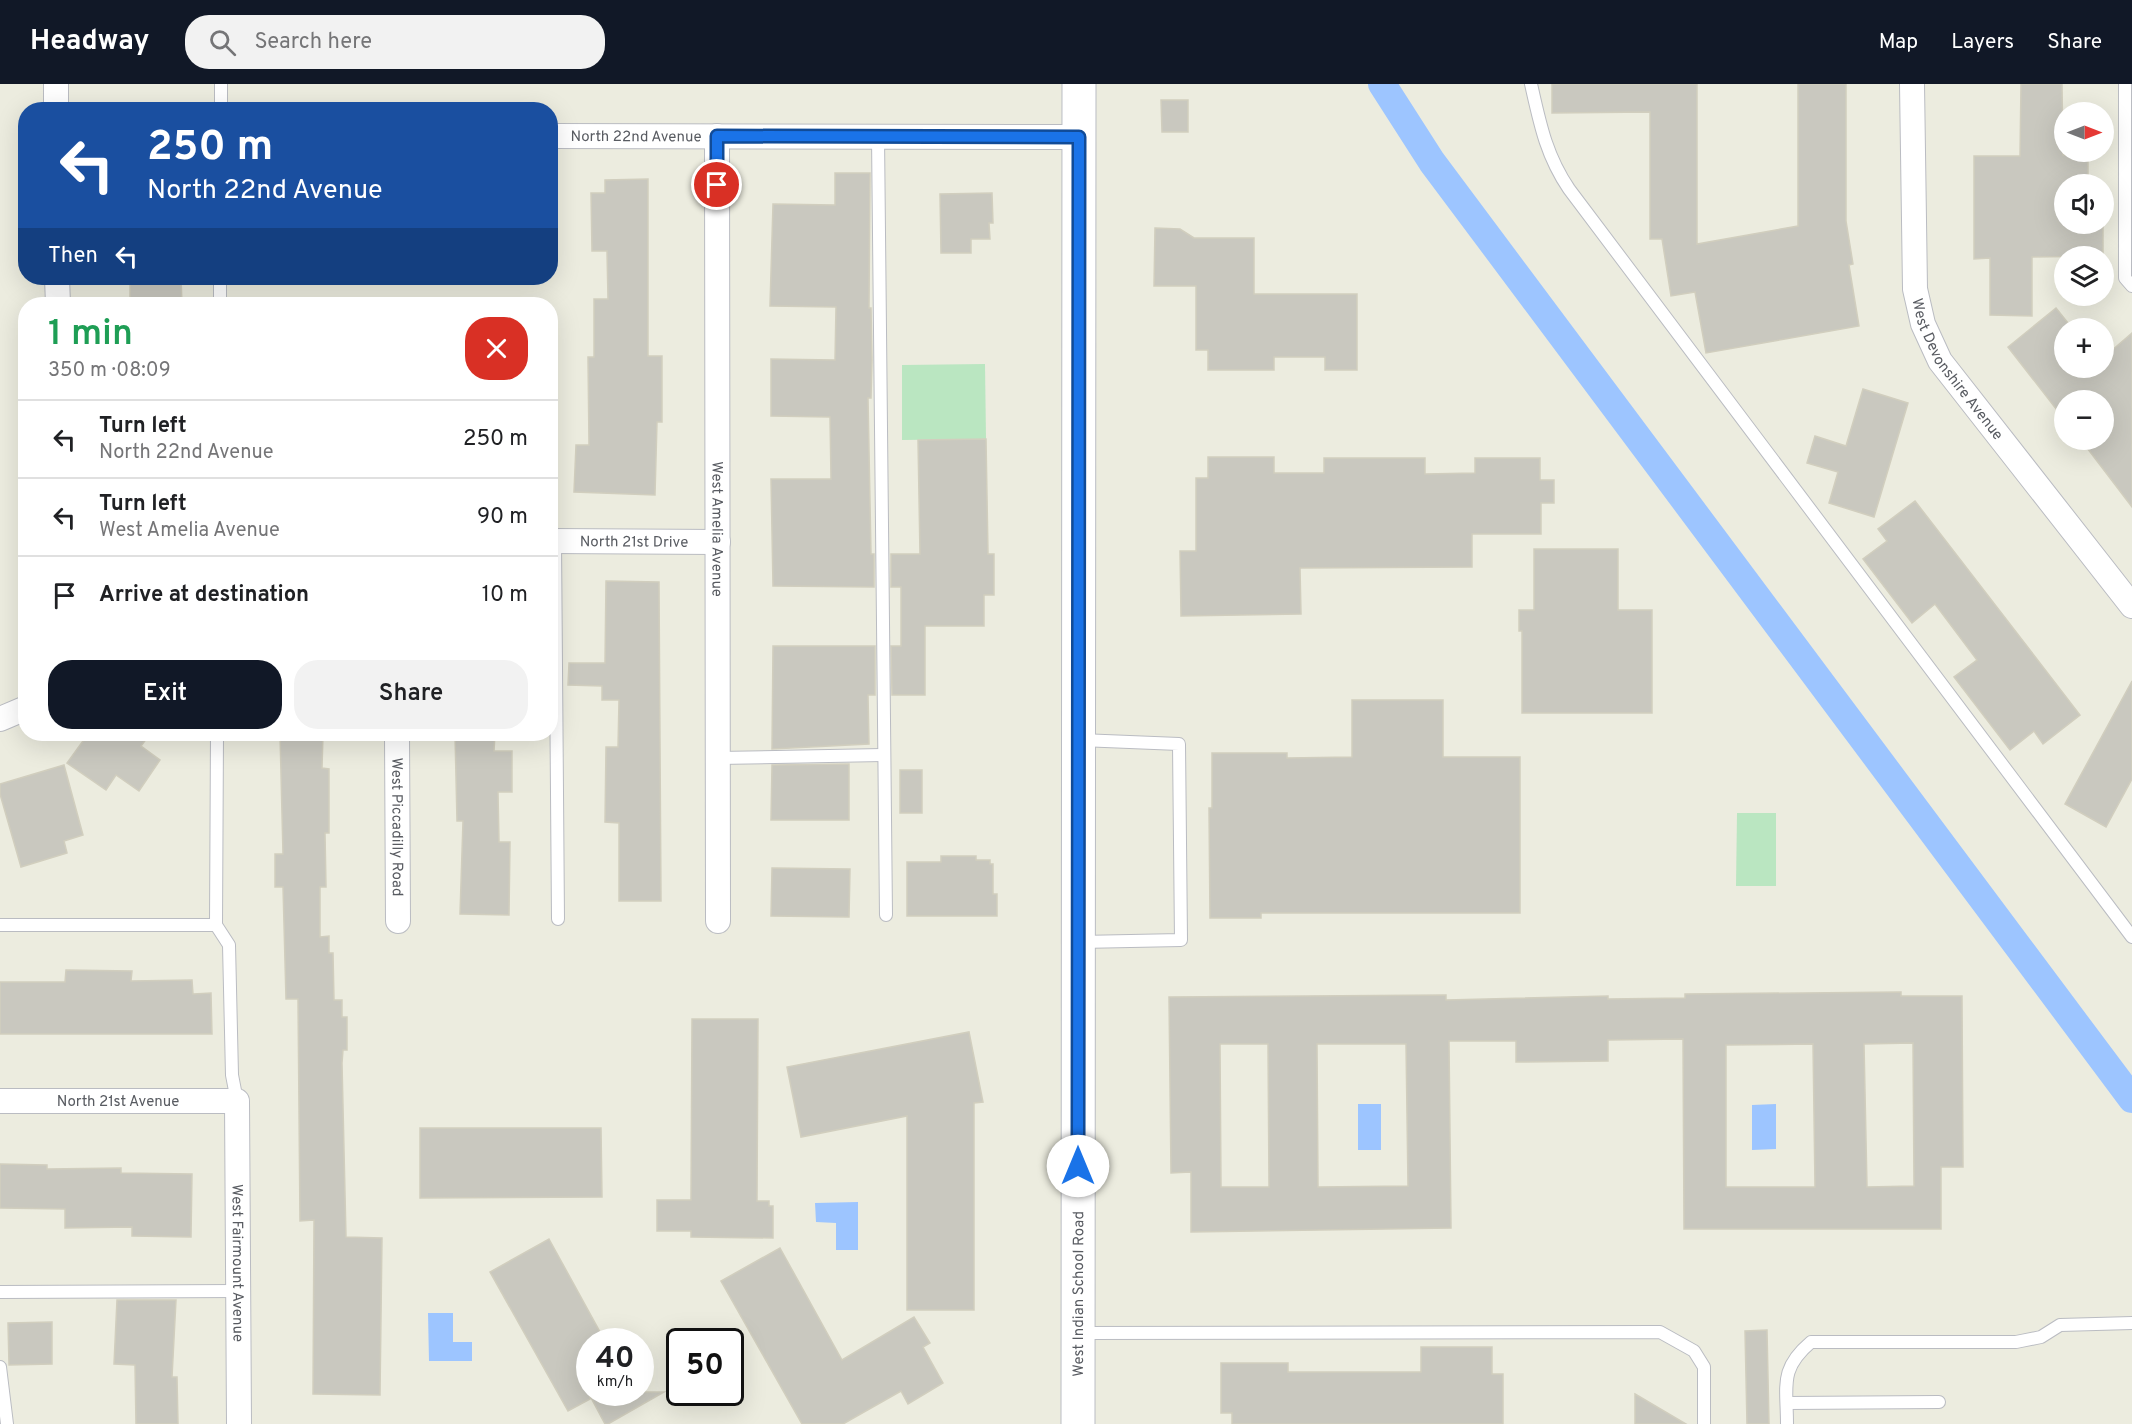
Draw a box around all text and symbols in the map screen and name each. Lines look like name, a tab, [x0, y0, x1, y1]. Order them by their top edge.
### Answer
search box	[185, 15, 605, 69]
text: Headway	[30, 24, 149, 60]
icon: search	[206, 26, 239, 59]
text: Search here	[254, 29, 372, 56]
text: Map	[1879, 29, 1918, 56]
text: Layers	[1951, 29, 2014, 56]
text: Share	[2047, 29, 2102, 56]
north arrow	[2054, 102, 2114, 162]
map controls	[2054, 102, 2114, 450]
text: 250 m	[147, 122, 273, 175]
icon: left	[48, 126, 126, 204]
street label: North 22nd Avenue	[570, 128, 702, 147]
pin	[691, 159, 742, 210]
icon: arrive	[700, 168, 733, 201]
text: North 22nd Avenue	[147, 174, 383, 208]
button: sound	[2054, 174, 2114, 234]
icon: left	[110, 240, 143, 273]
text: Then	[48, 243, 98, 270]
button: layers	[2054, 246, 2114, 306]
street label: West Devonshire Avenue	[1906, 297, 2007, 445]
text: 1 min	[48, 312, 133, 358]
button: close	[465, 317, 528, 380]
button: +	[2054, 318, 2114, 378]
text: 350 m · 08:09	[48, 358, 171, 384]
button: −	[2054, 390, 2114, 450]
text: Turn left	[99, 413, 187, 440]
icon: left	[48, 423, 81, 456]
text: 250 m	[463, 426, 528, 453]
text: North 22nd Avenue	[99, 440, 274, 466]
street label: West Amelia Avenue	[706, 461, 726, 597]
text: Turn left	[99, 491, 187, 518]
icon: left	[48, 501, 81, 534]
text: 90 m	[477, 504, 528, 531]
text: West Amelia Avenue	[99, 518, 280, 544]
street label: North 21st Drive	[580, 533, 688, 553]
icon: arrive	[48, 579, 81, 612]
text: Arrive at destination	[99, 582, 309, 609]
text: 10 m	[482, 582, 528, 609]
button: Exit	[48, 660, 282, 729]
button: Share	[294, 660, 528, 729]
street label: West Piccadilly Road	[386, 757, 406, 897]
street label: North 21st Avenue	[57, 1093, 179, 1112]
position arrow	[1046, 1134, 1110, 1198]
street label: West Fairmount Avenue	[227, 1184, 246, 1342]
street label: West Indian School Road	[1070, 1211, 1089, 1377]
speed limit sign: 50	[666, 1328, 744, 1406]
text: 40	[595, 1341, 635, 1378]
text: km/h	[597, 1373, 633, 1392]

